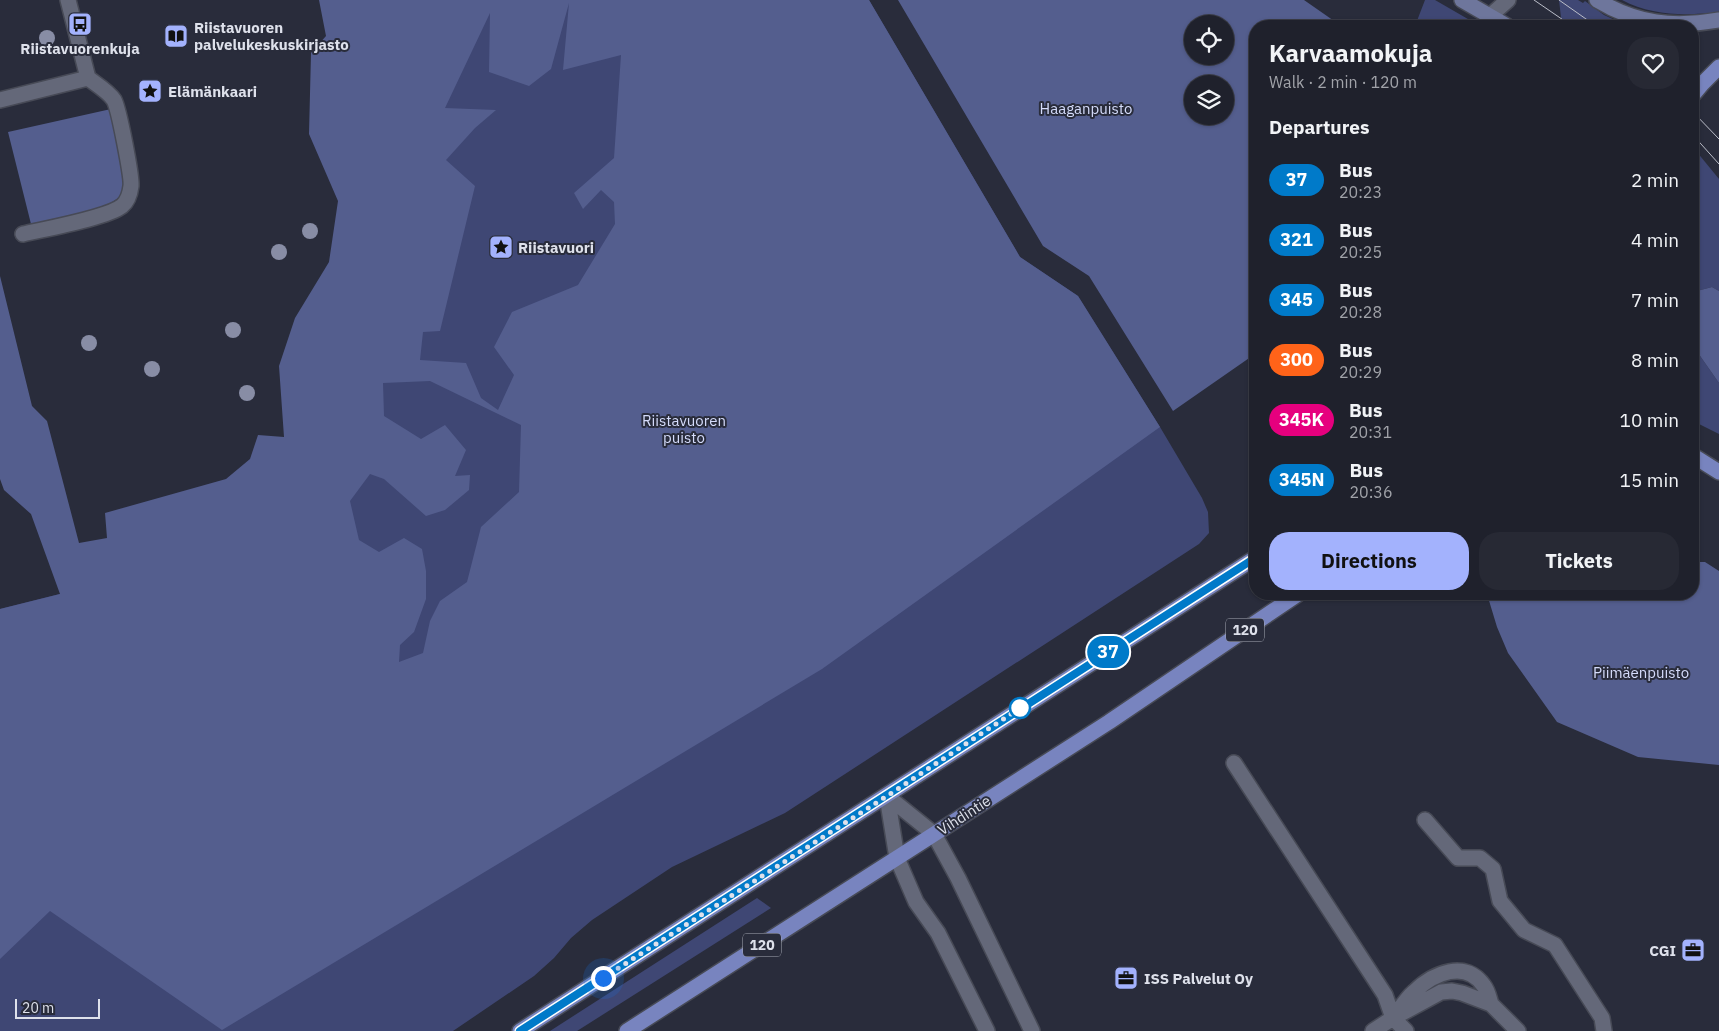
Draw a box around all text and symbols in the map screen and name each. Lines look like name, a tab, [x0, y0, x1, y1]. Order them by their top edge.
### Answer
bus stop icon: Riistavuorenkuja	[67, 11, 93, 37]
map controls	[1184, 15, 1234, 125]
button: locate	[1184, 15, 1234, 65]
place label: Riistavuoren palvelukeskuskirjasto	[194, 18, 349, 54]
library icon: Riistavuoren palvelukeskuskirjasto	[163, 23, 189, 49]
text: Karvaamokuja	[1269, 37, 1432, 69]
button: heart	[1627, 37, 1679, 89]
place label: Riistavuorenkuja	[20, 39, 140, 58]
text: Walk · 2 min · 120 m	[1269, 72, 1417, 92]
button: layers	[1184, 75, 1234, 125]
place icon: Elämänkaari	[137, 78, 163, 104]
place label: Elämänkaari	[168, 82, 257, 101]
park label: Haaganpuisto	[1040, 99, 1132, 118]
text: Departures	[1269, 115, 1369, 139]
text: Bus	[1339, 158, 1373, 182]
text: 37	[1286, 168, 1307, 191]
text: 2 min	[1631, 168, 1679, 192]
text: 20:23	[1339, 182, 1382, 202]
text: Bus	[1339, 218, 1373, 242]
text: 321	[1280, 228, 1313, 251]
text: 4 min	[1631, 228, 1679, 252]
place icon: Riistavuori	[488, 234, 514, 260]
place label: Riistavuori	[518, 238, 594, 257]
text: 20:25	[1339, 242, 1382, 262]
text: Bus	[1339, 278, 1373, 302]
text: 345	[1280, 288, 1313, 311]
text: 7 min	[1631, 288, 1679, 312]
text: 20:28	[1339, 302, 1382, 322]
text: Bus	[1339, 338, 1373, 362]
text: 300	[1280, 348, 1313, 371]
text: 8 min	[1631, 348, 1679, 372]
text: 20:29	[1339, 362, 1382, 382]
text: Bus	[1349, 398, 1383, 422]
text: 345K	[1279, 408, 1324, 431]
text: 10 min	[1620, 408, 1679, 432]
park label: Riistavuoren puisto	[642, 411, 726, 447]
text: 20:31	[1349, 422, 1392, 442]
text: Bus	[1349, 458, 1383, 482]
text: 345N	[1279, 468, 1324, 491]
text: 15 min	[1620, 468, 1679, 492]
text: 20:36	[1349, 482, 1393, 502]
button: Directions	[1269, 532, 1469, 590]
button: Tickets	[1479, 532, 1679, 590]
road number: 120	[1226, 618, 1264, 642]
line badge: 37	[1086, 636, 1130, 668]
text: 37	[1097, 640, 1119, 663]
park label: Piimäenpuisto	[1593, 663, 1689, 682]
unlabelled marker	[1009, 697, 1031, 719]
street label: Vihdintie	[934, 791, 994, 839]
road number: 120	[743, 934, 781, 956]
office icon: CGI	[1680, 937, 1706, 963]
place label: CGI	[1649, 941, 1676, 960]
office icon: ISS Palvelut Oy	[1113, 965, 1139, 991]
your location	[591, 966, 616, 991]
place label: ISS Palvelut Oy	[1144, 969, 1253, 988]
scale bar	[15, 996, 100, 1019]
text: 20 m	[22, 999, 54, 1017]

